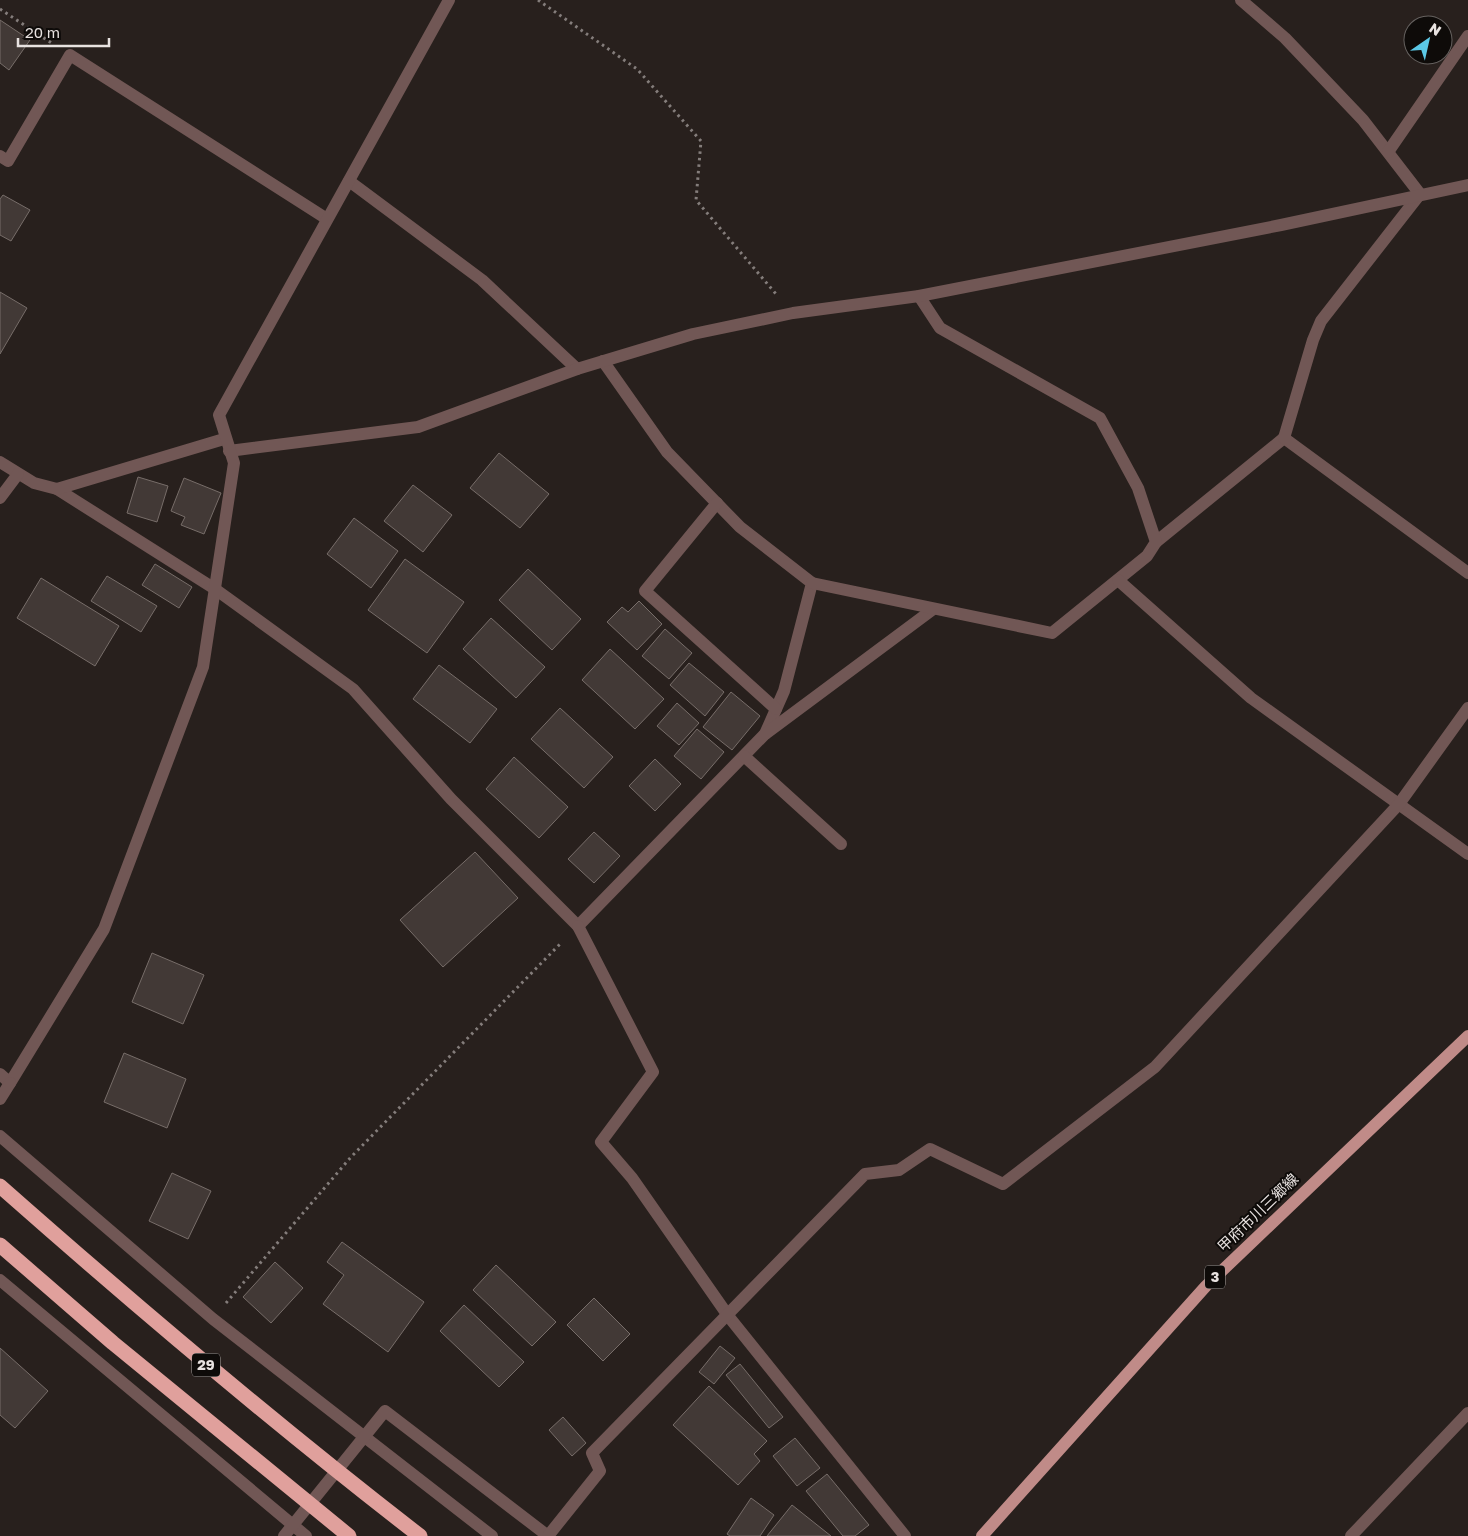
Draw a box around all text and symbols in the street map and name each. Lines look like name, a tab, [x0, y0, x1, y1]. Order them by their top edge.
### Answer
scale bar	[18, 15, 109, 47]
north arrow	[1403, 15, 1453, 65]
text: N	[1426, 19, 1445, 39]
text: 20 m	[25, 23, 60, 41]
street label: 甲府市川三郷線	[1213, 1169, 1301, 1255]
road number: 3	[1205, 1266, 1225, 1288]
road number: 29	[192, 1354, 220, 1376]

